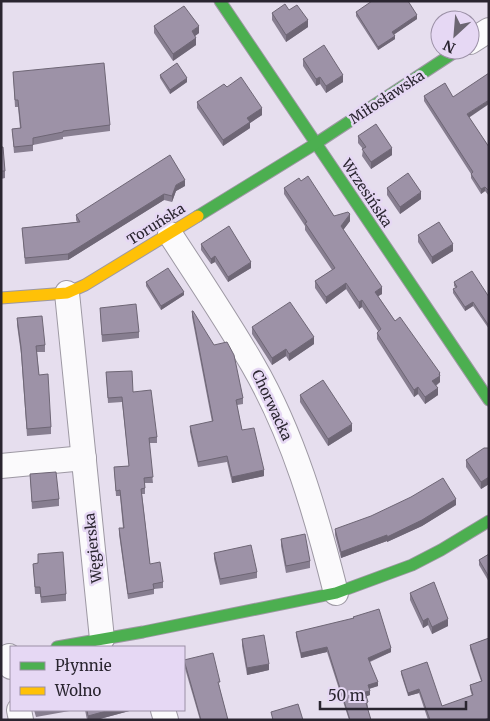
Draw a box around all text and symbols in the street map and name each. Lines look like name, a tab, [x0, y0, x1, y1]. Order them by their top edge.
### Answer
north arrow	[430, 10, 480, 60]
text: N	[440, 36, 458, 57]
street label: Miłosławska	[346, 66, 428, 128]
street label: Wrzesińska	[337, 155, 397, 231]
street label: Toruńska	[124, 199, 189, 249]
street label: Chorwacka	[248, 367, 296, 444]
street label: Węgierska	[80, 512, 106, 585]
legend	[10, 646, 185, 711]
text: Płynnie	[55, 656, 112, 675]
scale bar	[320, 678, 466, 710]
text: Wolno	[54, 681, 102, 700]
text: 50 m	[328, 686, 365, 705]

